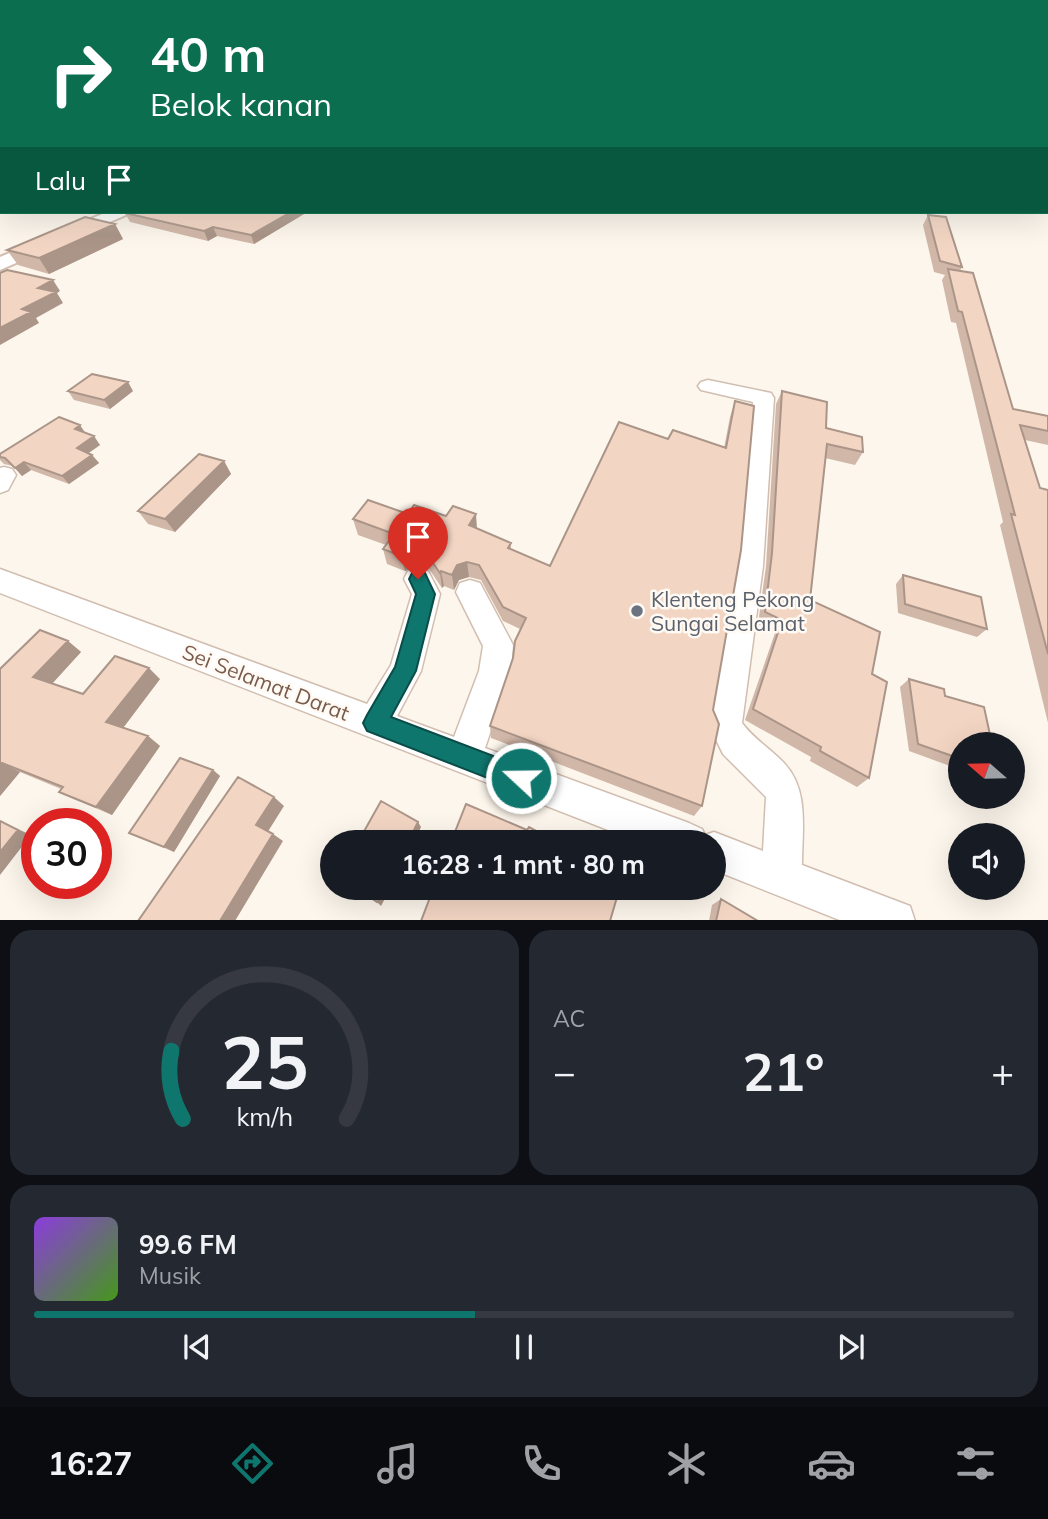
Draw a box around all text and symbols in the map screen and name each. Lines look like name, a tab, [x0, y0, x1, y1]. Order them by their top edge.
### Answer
text: 40 m	[150, 23, 266, 84]
icon: right	[35, 28, 126, 119]
text: Belok kanan	[150, 84, 332, 124]
icon: arrive	[100, 161, 138, 199]
text: Lalu	[35, 164, 86, 197]
pin	[388, 507, 448, 579]
icon: arrive	[399, 518, 437, 556]
place label: Klenteng Pekong Sungai Selamat	[651, 586, 814, 636]
marker: Klenteng Pekong Sungai Selamat	[629, 603, 645, 619]
street label: Sei Selamat Darat	[179, 638, 353, 726]
north arrow	[948, 732, 1026, 808]
map controls	[948, 732, 1025, 900]
position arrow	[484, 741, 558, 815]
speed limit sign: 30	[21, 808, 112, 899]
button: sound	[948, 823, 1025, 900]
text: 16:28 · 1 mnt · 80 m	[401, 848, 645, 881]
text: AC	[553, 1004, 585, 1033]
text: 25	[221, 1016, 308, 1107]
text: 21°	[742, 1039, 825, 1104]
text: −	[553, 1048, 576, 1096]
text: +	[991, 1048, 1014, 1096]
text: km/h	[236, 1100, 293, 1131]
text: 99.6 FM	[139, 1228, 237, 1261]
text: Musik	[139, 1261, 201, 1290]
icon: previous	[178, 1328, 216, 1366]
icon: pause	[505, 1328, 543, 1366]
icon: next	[832, 1328, 870, 1366]
icon: directions	[228, 1439, 277, 1488]
icon: music	[373, 1439, 422, 1488]
icon: phone	[517, 1439, 566, 1488]
icon: climate	[662, 1439, 711, 1488]
icon: car	[807, 1439, 856, 1488]
icon: filters	[951, 1439, 1000, 1488]
text: 16:27	[48, 1443, 133, 1483]

